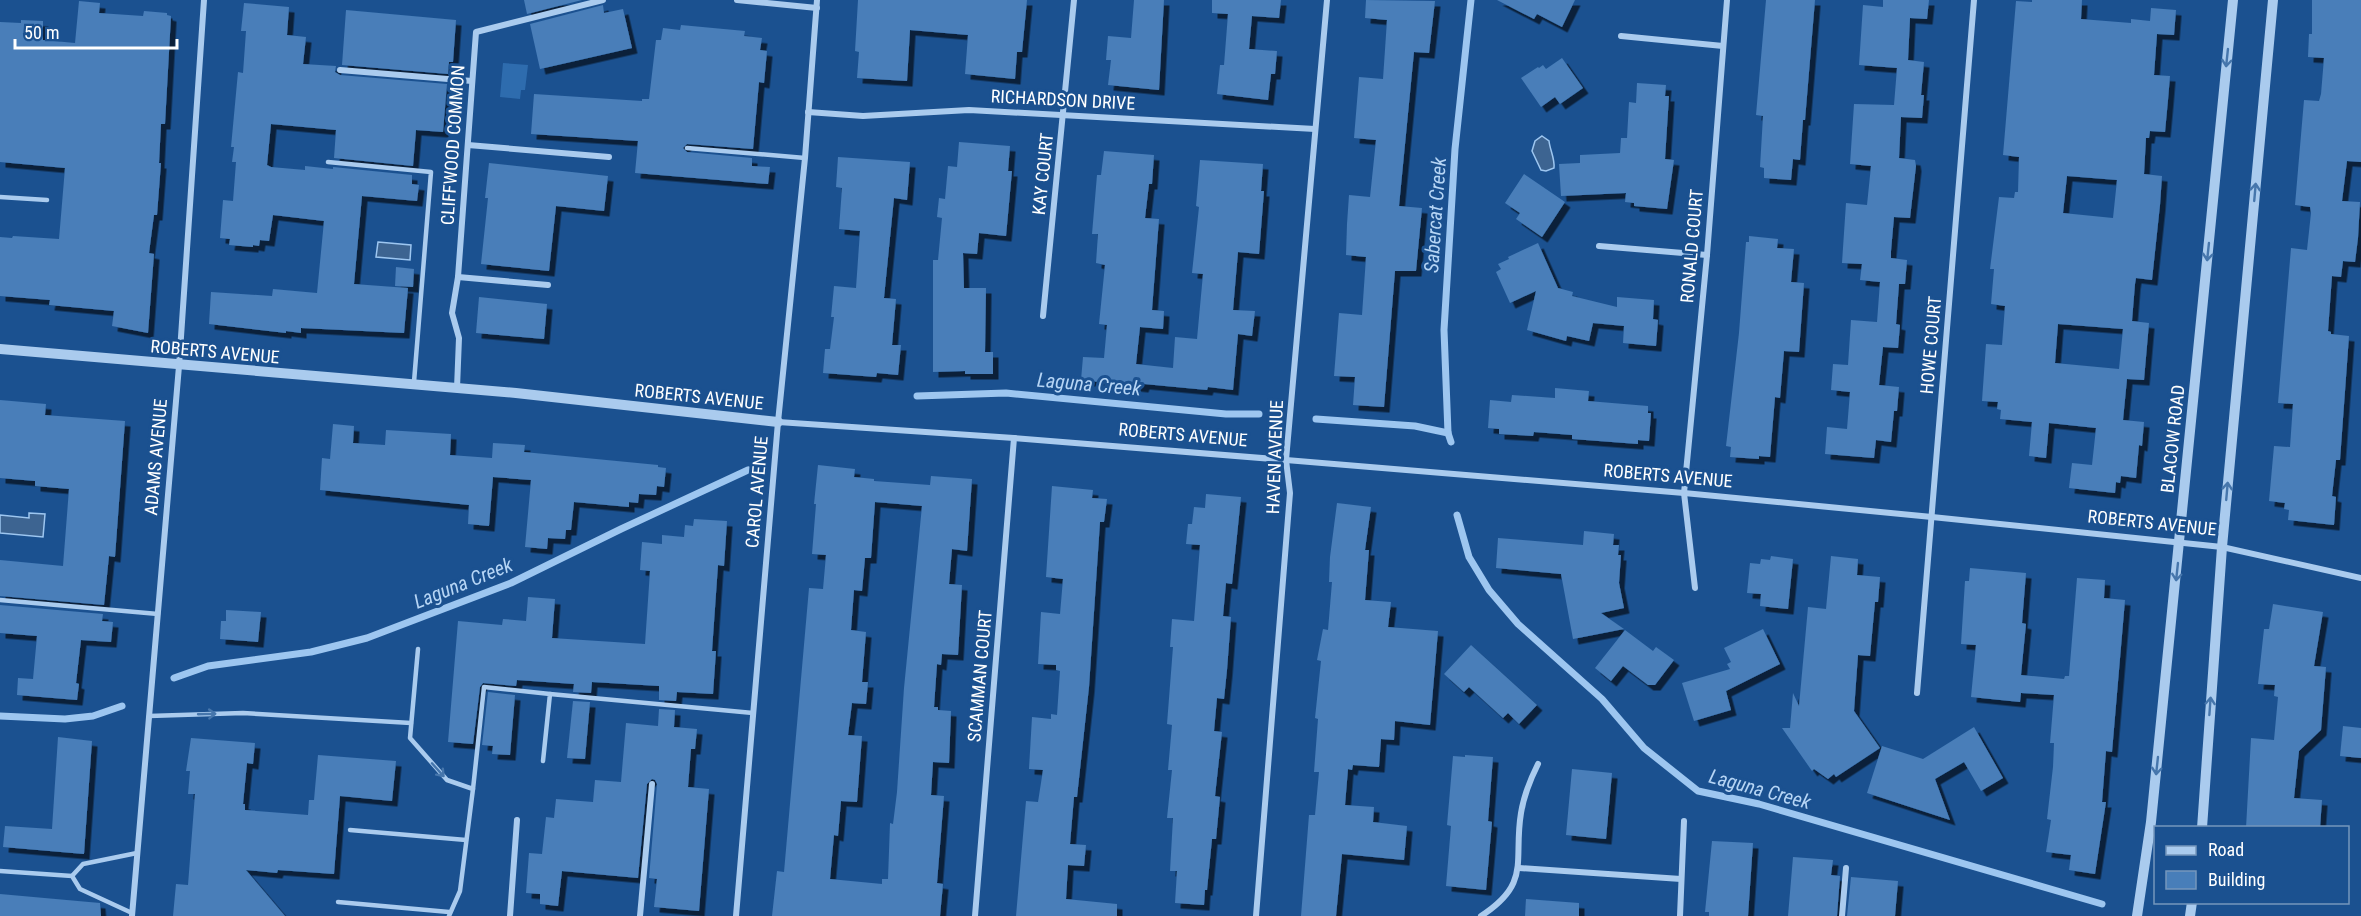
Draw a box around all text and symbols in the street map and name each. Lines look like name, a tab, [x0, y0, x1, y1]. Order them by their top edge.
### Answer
scale bar	[15, 12, 177, 50]
text: 50 m	[24, 22, 59, 43]
one-way arrow	[2221, 48, 2232, 68]
street label: CLIFFWOOD COMMON	[436, 64, 469, 226]
street label: RICHARDSON DRIVE	[990, 85, 1136, 114]
street label: KAY COURT	[1028, 132, 1057, 216]
water label: Sabercat Creek	[1419, 155, 1451, 274]
one-way arrow	[2250, 183, 2261, 203]
street label: RONALD COURT	[1676, 188, 1707, 304]
one-way arrow	[2202, 242, 2213, 262]
street label: HOWE COURT	[1916, 295, 1945, 395]
street label: ROBERTS AVENUE	[150, 335, 281, 368]
water label: Laguna Creek	[1036, 367, 1143, 401]
street label: ROBERTS AVENUE	[634, 379, 765, 414]
street label: BLACOW ROAD	[2156, 384, 2189, 494]
street label: ADAMS AVENUE	[140, 398, 171, 516]
street label: HAVEN AVENUE	[1262, 400, 1287, 514]
street label: ROBERTS AVENUE	[1118, 418, 1249, 451]
street label: CAROL AVENUE	[741, 435, 772, 549]
street label: ROBERTS AVENUE	[1603, 459, 1734, 492]
one-way arrow	[2222, 482, 2233, 501]
street label: ROBERTS AVENUE	[2087, 505, 2218, 540]
water label: Laguna Creek	[410, 552, 517, 614]
one-way arrow	[2171, 561, 2182, 581]
street label: SCAMMAN COURT	[963, 609, 996, 743]
one-way arrow	[2205, 697, 2216, 717]
one-way arrow	[197, 709, 217, 720]
one-way arrow	[2151, 755, 2162, 775]
one-way arrow	[431, 762, 445, 777]
water label: Laguna Creek	[1706, 764, 1815, 814]
legend	[2154, 826, 2349, 904]
text: Road	[2208, 839, 2244, 860]
text: Building	[2208, 869, 2265, 890]

